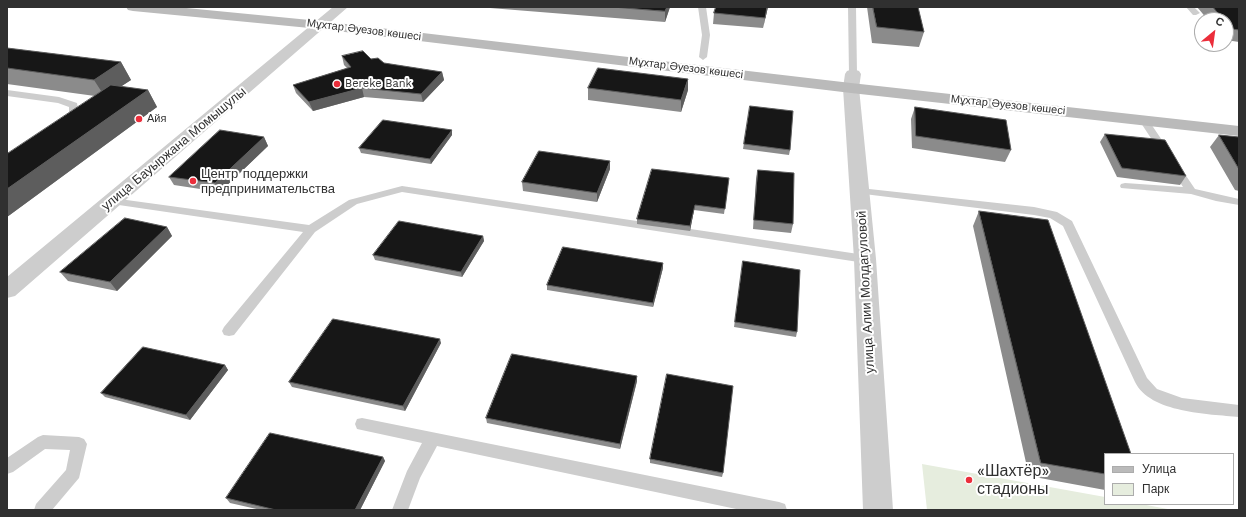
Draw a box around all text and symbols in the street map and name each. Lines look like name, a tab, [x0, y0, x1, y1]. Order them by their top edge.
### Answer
north arrow	[1194, 12, 1234, 52]
text: С	[1213, 14, 1226, 30]
street label: Мұхтар Әуезов көшесі	[306, 16, 422, 44]
street label: Мұхтар Әуезов көшесі	[628, 54, 744, 82]
place label: Bereke Bank	[345, 77, 412, 91]
marker: Bereke Bank	[332, 79, 342, 89]
street label: улица Бауыржана Момышулы	[99, 84, 249, 214]
street label: Мұхтар Әуезов көшесі	[950, 92, 1066, 118]
place label: Айя	[147, 112, 166, 126]
marker: Айя	[134, 114, 144, 124]
place label: Центр поддержки предпринимательства	[201, 166, 335, 197]
marker: Центр поддержки предпринимательства	[188, 176, 198, 186]
street label: улица Алии Молдагуловой	[854, 210, 878, 374]
legend	[1104, 453, 1234, 505]
place label: «Шахтёр» стадионы	[977, 461, 1049, 499]
text: Улица	[1142, 462, 1176, 476]
marker: «Шахтёр» стадионы	[964, 475, 974, 485]
text: Парк	[1142, 482, 1169, 496]

